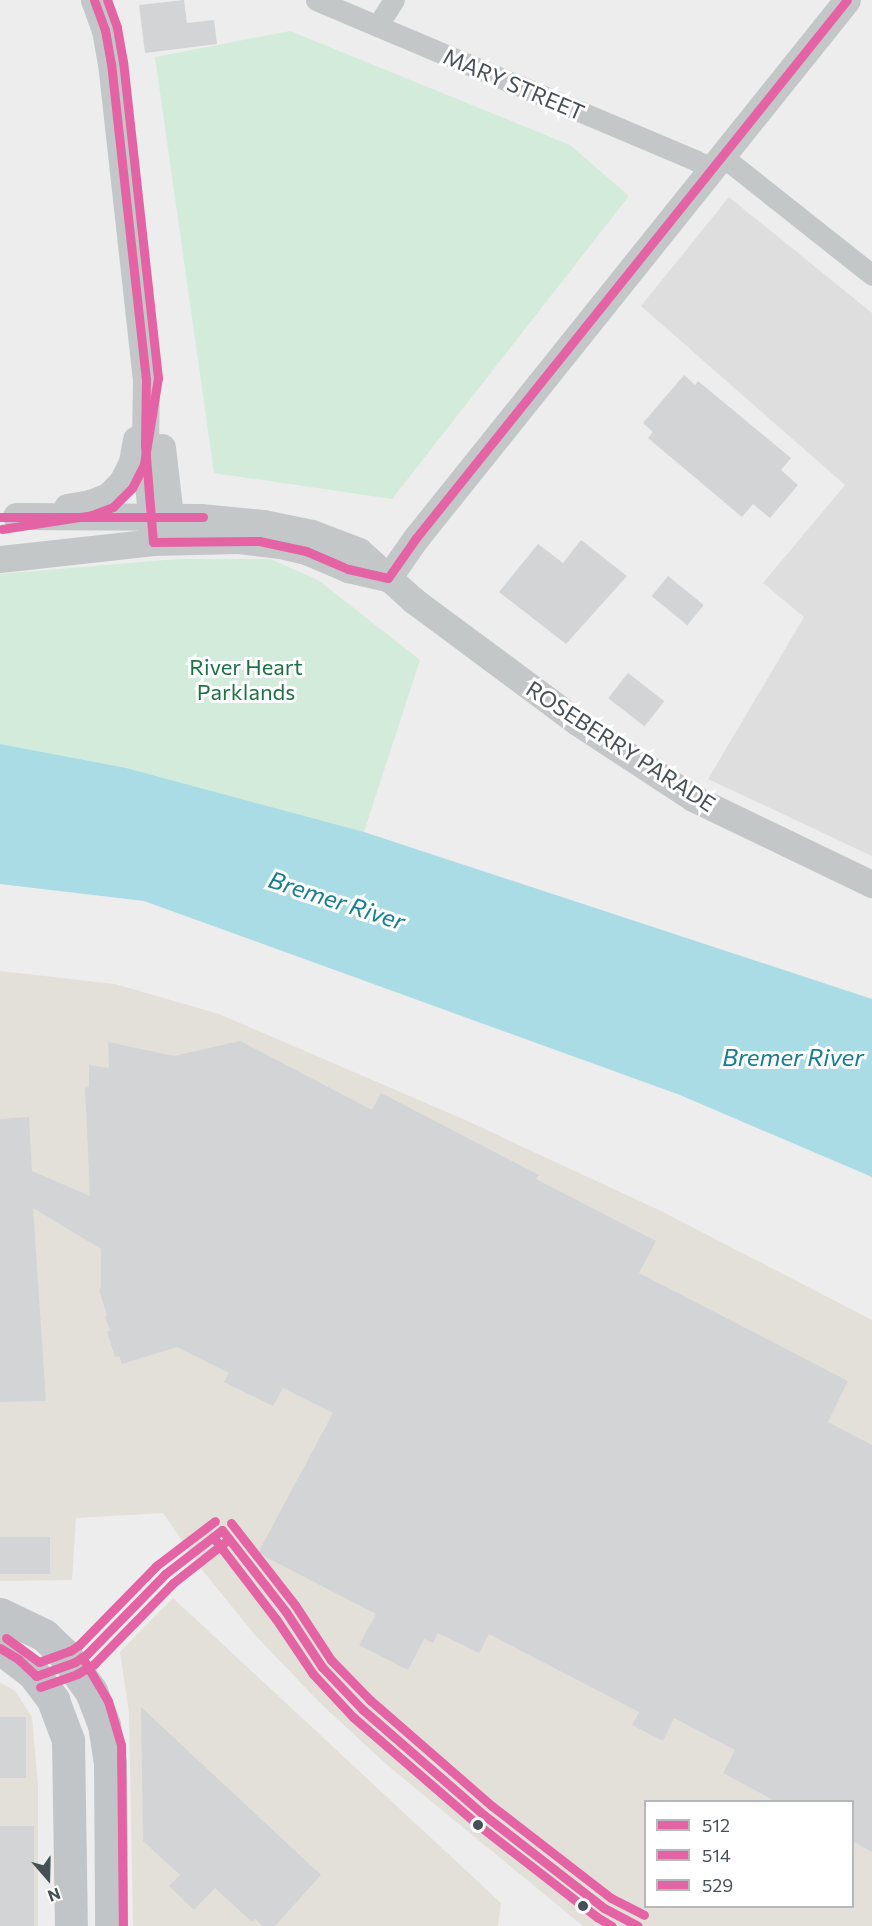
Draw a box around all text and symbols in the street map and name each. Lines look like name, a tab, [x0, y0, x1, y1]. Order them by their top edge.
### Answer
street label: MARY STREET	[440, 42, 588, 126]
park label: River Heart Parklands	[189, 653, 303, 704]
street label: ROSEBERRY PARADE	[522, 675, 720, 817]
water label: Bremer River	[265, 864, 409, 936]
water label: Bremer River	[722, 1043, 864, 1071]
legend	[644, 1800, 854, 1908]
text: 512	[702, 1814, 730, 1836]
unlabelled marker	[472, 1819, 484, 1831]
text: 514	[702, 1844, 731, 1866]
north arrow	[18, 1848, 78, 1908]
text: 529	[702, 1874, 733, 1896]
text: N	[45, 1884, 63, 1906]
unlabelled marker	[577, 1900, 589, 1912]

